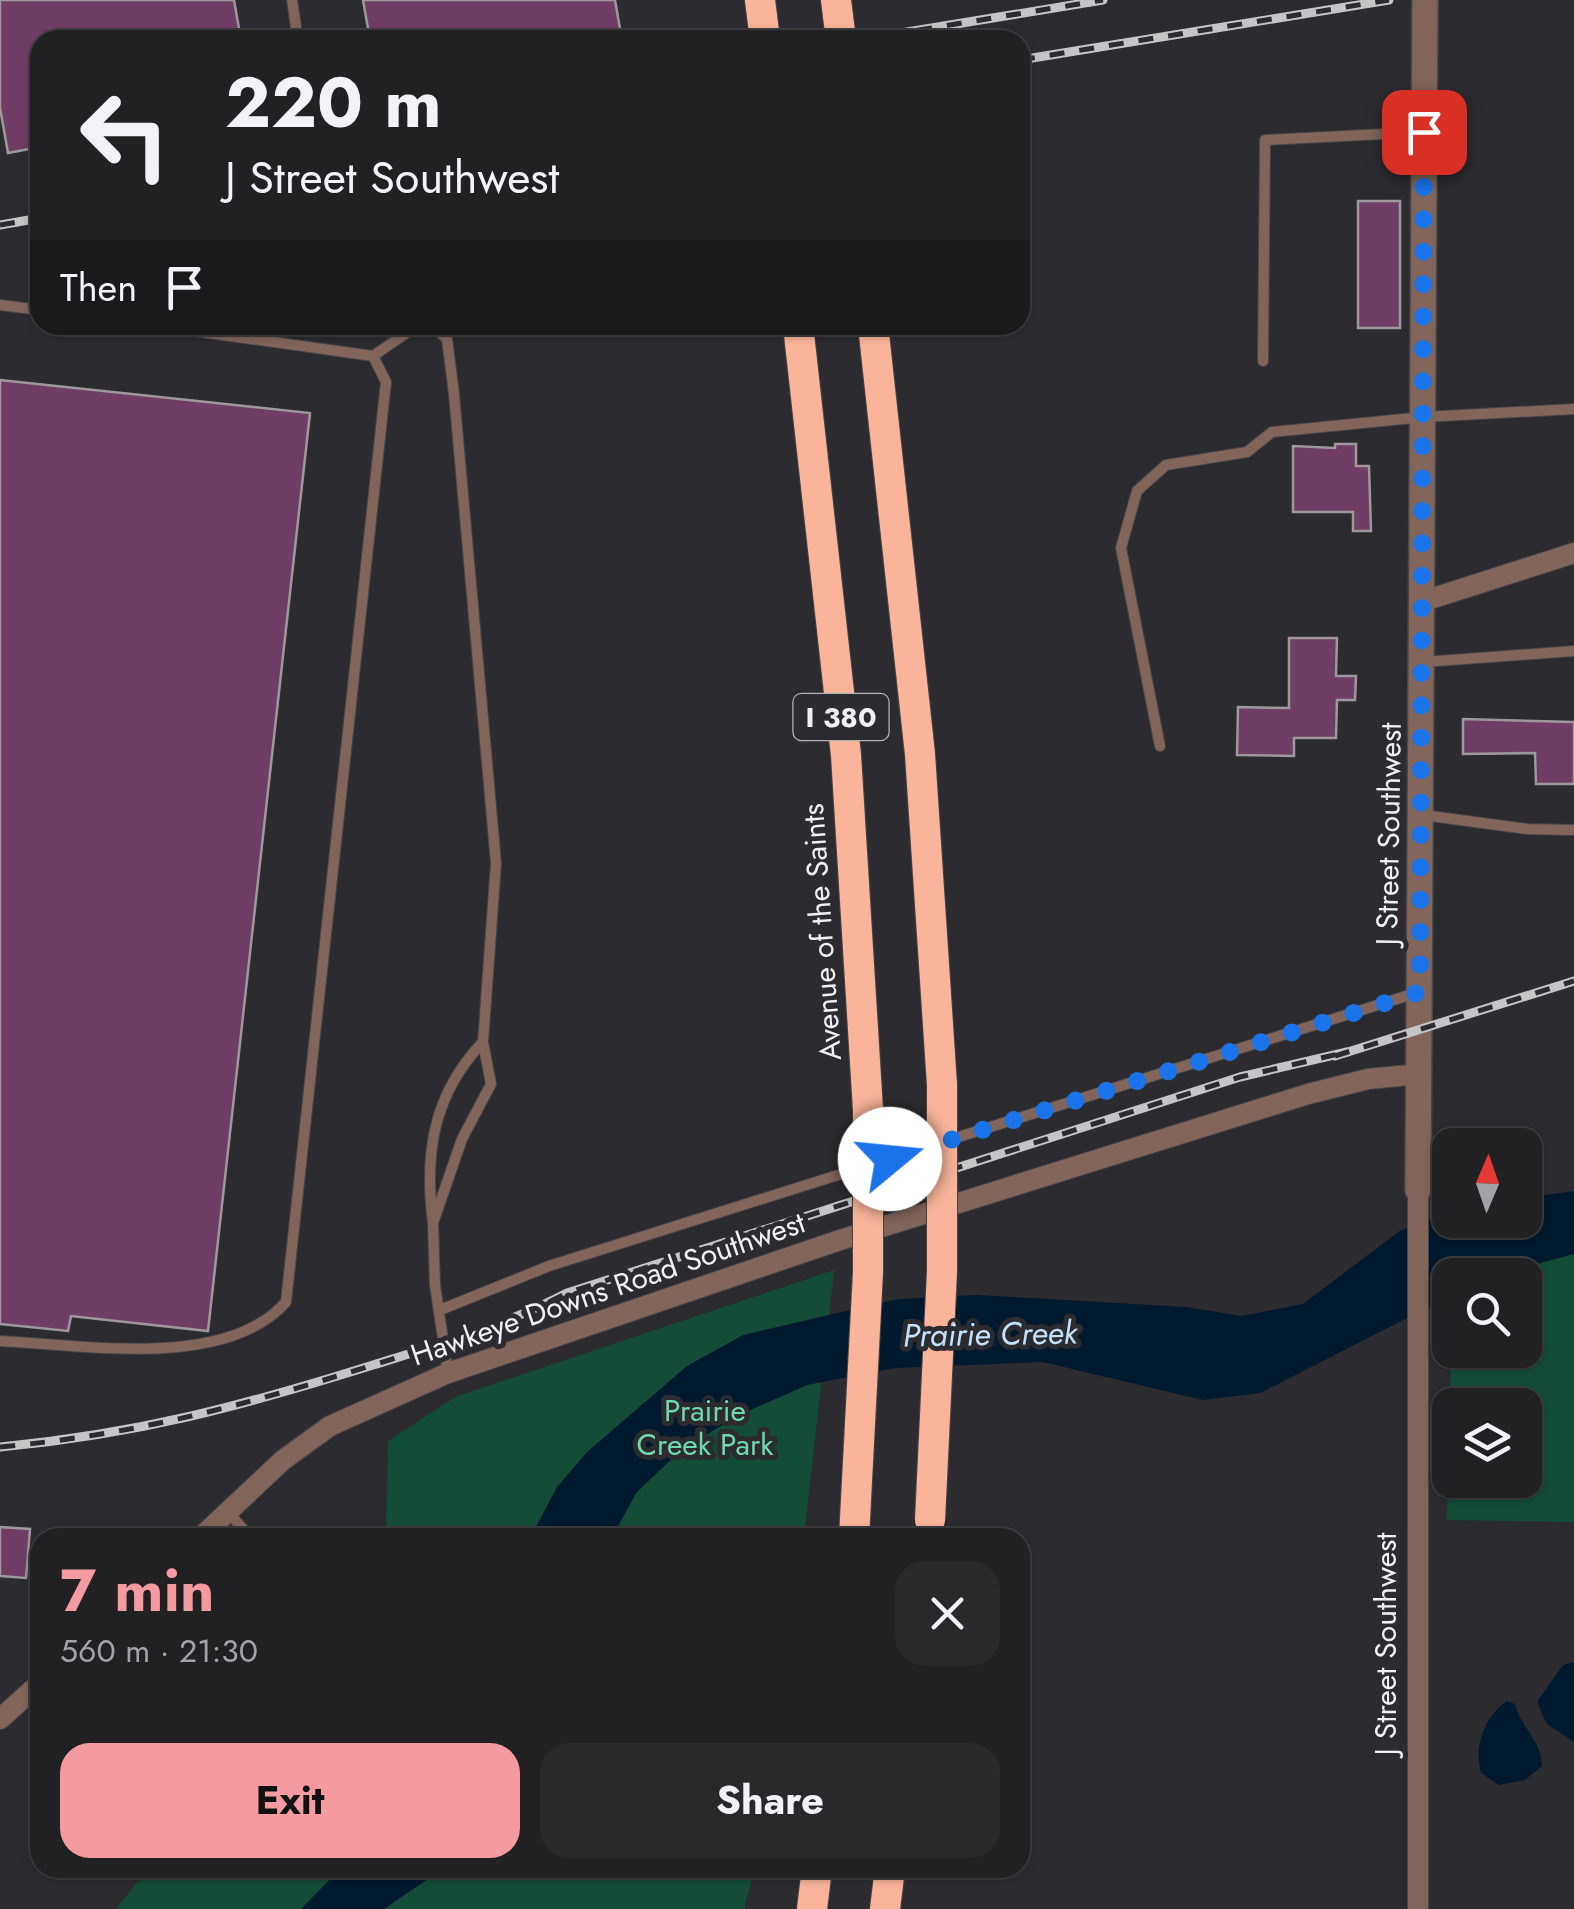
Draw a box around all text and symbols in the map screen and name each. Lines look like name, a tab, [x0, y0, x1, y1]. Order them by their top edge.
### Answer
text: 220 m	[225, 52, 442, 153]
icon: left	[60, 70, 190, 200]
pin	[1382, 90, 1467, 175]
icon: arrive	[1397, 105, 1452, 160]
text: J Street Southwest	[225, 145, 559, 210]
text: Then	[60, 260, 137, 315]
icon: arrive	[157, 260, 212, 315]
road number: I 380	[794, 694, 888, 740]
street label: J Street Southwest	[1365, 721, 1412, 950]
street label: Avenue of the Saints	[791, 802, 852, 1062]
position arrow	[838, 1107, 942, 1211]
north arrow	[1432, 1128, 1542, 1238]
map controls	[1432, 1128, 1542, 1498]
street label: Hawkeye Downs Road Southwest	[405, 1200, 812, 1376]
button: search	[1432, 1258, 1542, 1368]
water label: Prairie Creek	[902, 1309, 1079, 1359]
button: layers	[1432, 1388, 1542, 1498]
park label: Prairie Creek Park	[637, 1389, 774, 1466]
street label: J Street Southwest	[1364, 1532, 1407, 1759]
text: 7 min	[60, 1547, 214, 1634]
button: close	[895, 1561, 1000, 1666]
text: 560 m · 21:30	[60, 1628, 258, 1674]
button: Exit	[60, 1743, 520, 1858]
button: Share	[540, 1743, 1000, 1858]

